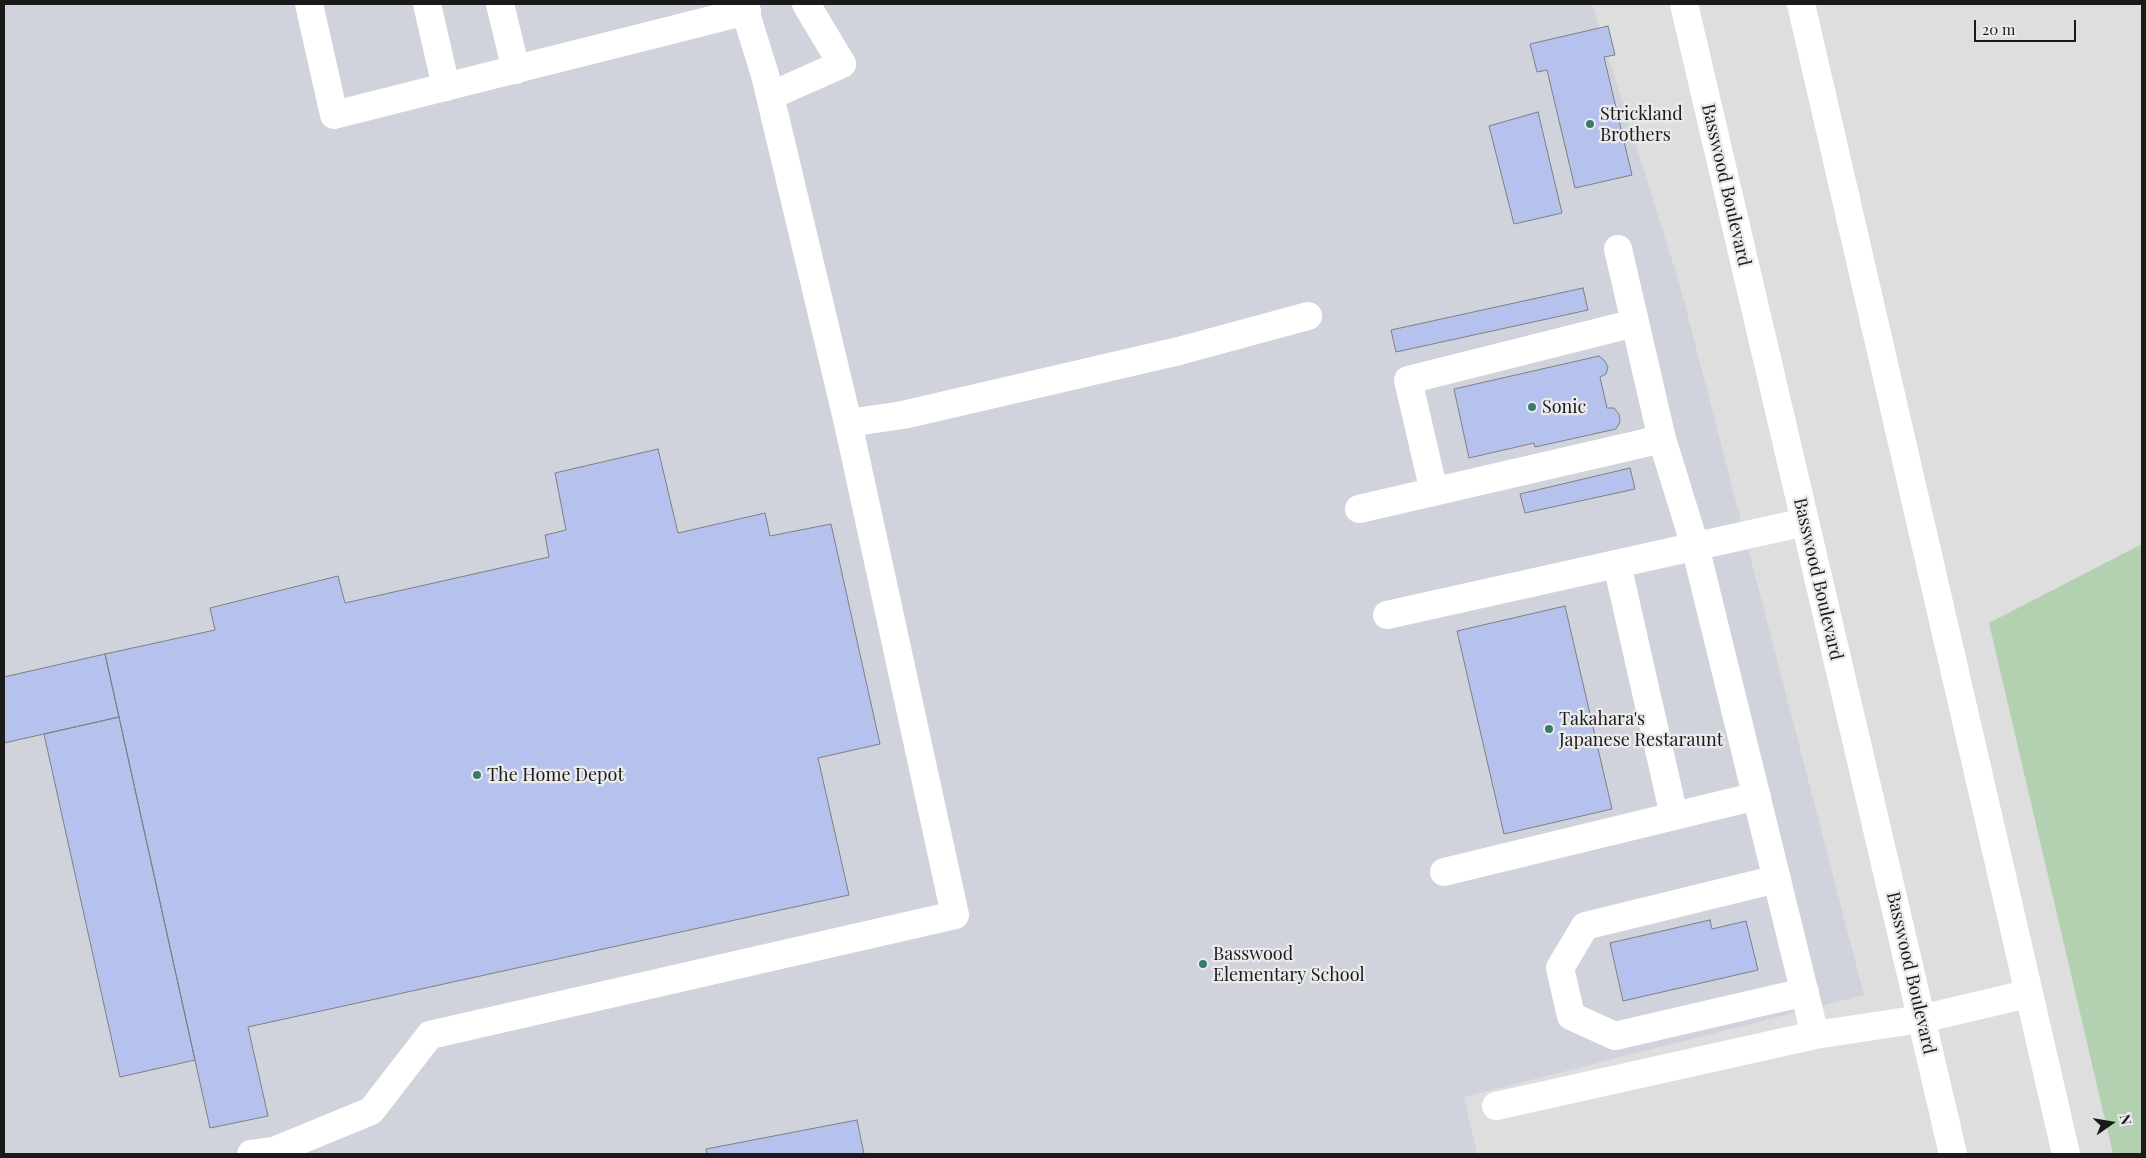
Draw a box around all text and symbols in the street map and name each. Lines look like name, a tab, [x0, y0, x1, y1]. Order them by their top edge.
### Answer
scale bar	[1976, 10, 2078, 42]
text: 20 m	[1982, 19, 2015, 39]
street label: Basswood Boulevard	[1697, 102, 1755, 268]
place label: Strickland Brothers	[1600, 103, 1683, 146]
marker: Strickland Brothers	[1584, 118, 1596, 130]
place label: Sonic	[1542, 396, 1586, 418]
marker: Sonic	[1526, 401, 1538, 413]
street label: Basswood Boulevard	[1789, 496, 1847, 662]
place label: Takahara's Japanese Restaraunt	[1559, 708, 1723, 751]
marker: Takahara's Japanese Restaraunt	[1543, 723, 1555, 735]
place label: The Home Depot	[487, 764, 624, 786]
marker: The Home Depot	[471, 769, 483, 781]
street label: Basswood Boulevard	[1882, 890, 1940, 1056]
place label: Basswood Elementary School	[1213, 943, 1365, 986]
marker: Basswood Elementary School	[1197, 958, 1209, 970]
north arrow	[2086, 1098, 2136, 1148]
text: N	[2116, 1112, 2136, 1127]

